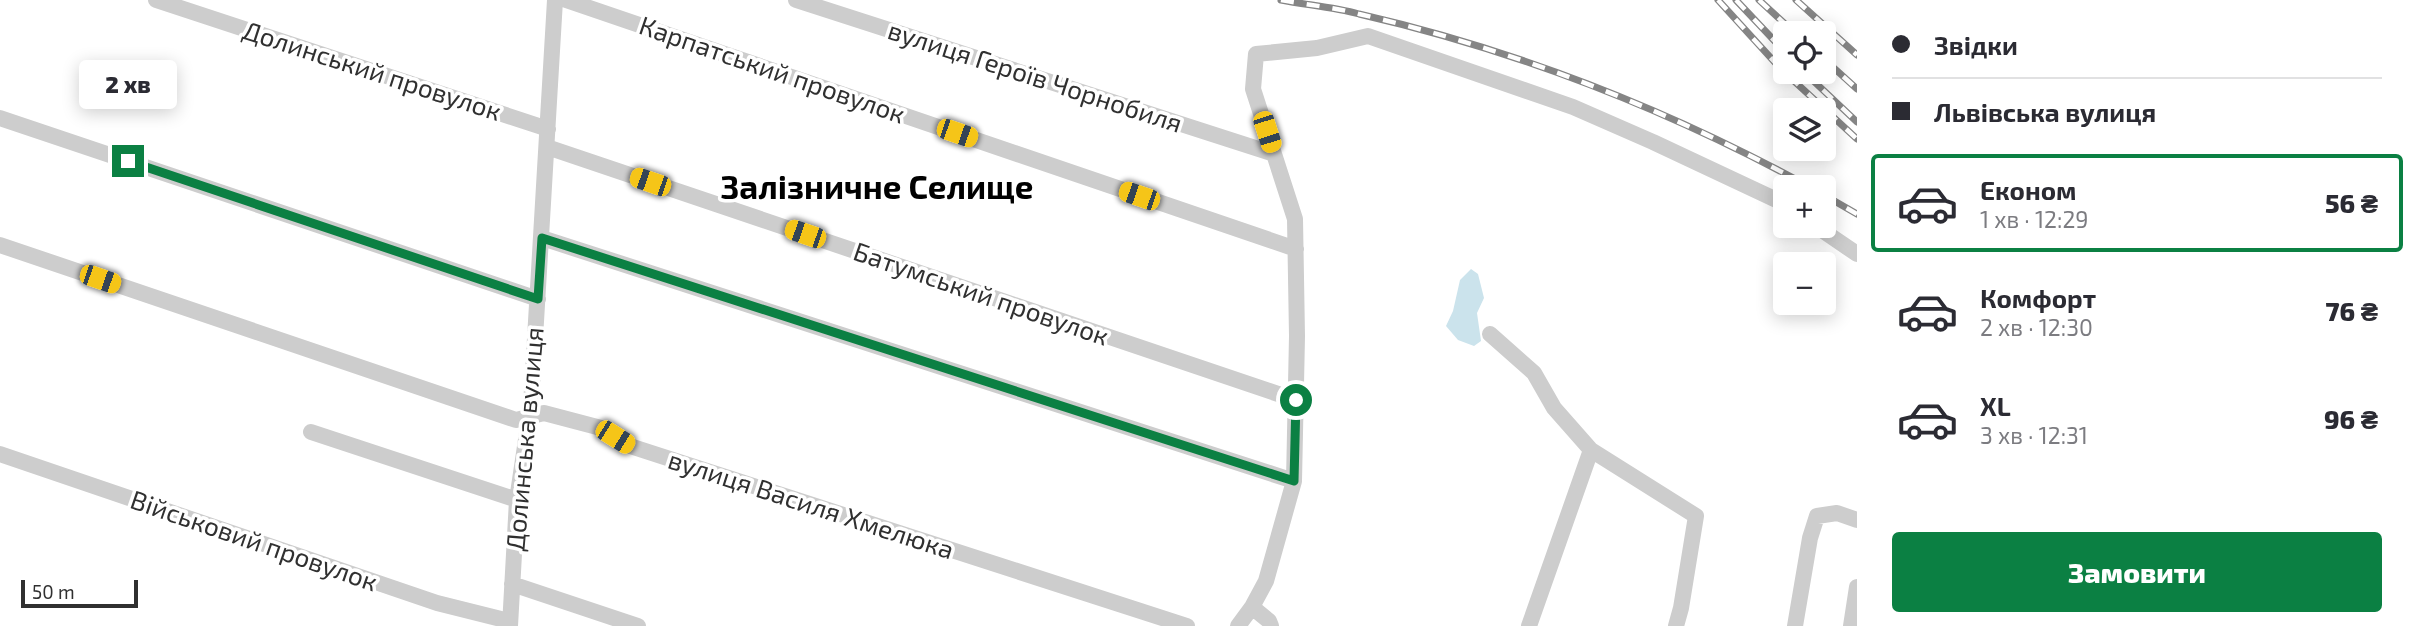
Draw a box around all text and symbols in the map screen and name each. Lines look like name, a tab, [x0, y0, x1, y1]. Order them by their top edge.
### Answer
street label: Карпатський провулок	[635, 9, 909, 130]
street label: Долинський провулок	[239, 13, 506, 127]
street label: вулиця Героїв Чорнобиля	[884, 13, 1187, 139]
map controls	[1773, 21, 1836, 315]
button: locate	[1773, 21, 1836, 84]
text: Звідки	[1934, 29, 2018, 60]
callout: 2 хв	[79, 60, 177, 108]
text: 2 хв	[105, 70, 151, 98]
text: Львівська вулиця	[1934, 96, 2156, 127]
button: layers	[1773, 98, 1836, 161]
car	[1251, 109, 1284, 155]
car	[934, 116, 981, 150]
route end	[112, 145, 144, 177]
car	[627, 165, 674, 199]
district label: Залізничне Селище	[721, 166, 1033, 206]
icon: car	[1896, 172, 1959, 235]
text: Економ	[1980, 174, 2077, 205]
button: +	[1773, 175, 1836, 238]
car	[1116, 179, 1163, 213]
text: 56 ₴	[2325, 187, 2378, 218]
text: 1 хв · 12:29	[1980, 205, 2089, 233]
car	[782, 217, 829, 251]
street label: Батумський провулок	[849, 234, 1113, 352]
button: −	[1773, 252, 1836, 315]
car	[77, 262, 124, 296]
icon: car	[1896, 280, 1959, 343]
text: Комфорт	[1980, 282, 2096, 313]
text: 76 ₴	[2326, 295, 2378, 326]
text: 2 хв · 12:30	[1980, 313, 2093, 341]
street label: Долинська вулиця	[498, 326, 550, 552]
route start	[1280, 384, 1312, 416]
icon: car	[1896, 388, 1959, 451]
text: XL	[1980, 390, 2011, 421]
text: 96 ₴	[2324, 403, 2378, 434]
car	[592, 417, 639, 457]
text: 3 хв · 12:31	[1980, 421, 2088, 449]
street label: вулиця Василя Хмелюка	[664, 443, 958, 565]
street label: Військовий провулок	[127, 483, 382, 597]
button: Замовити	[1892, 532, 2382, 612]
scale bar	[21, 577, 138, 609]
text: 50 m	[32, 580, 75, 603]

